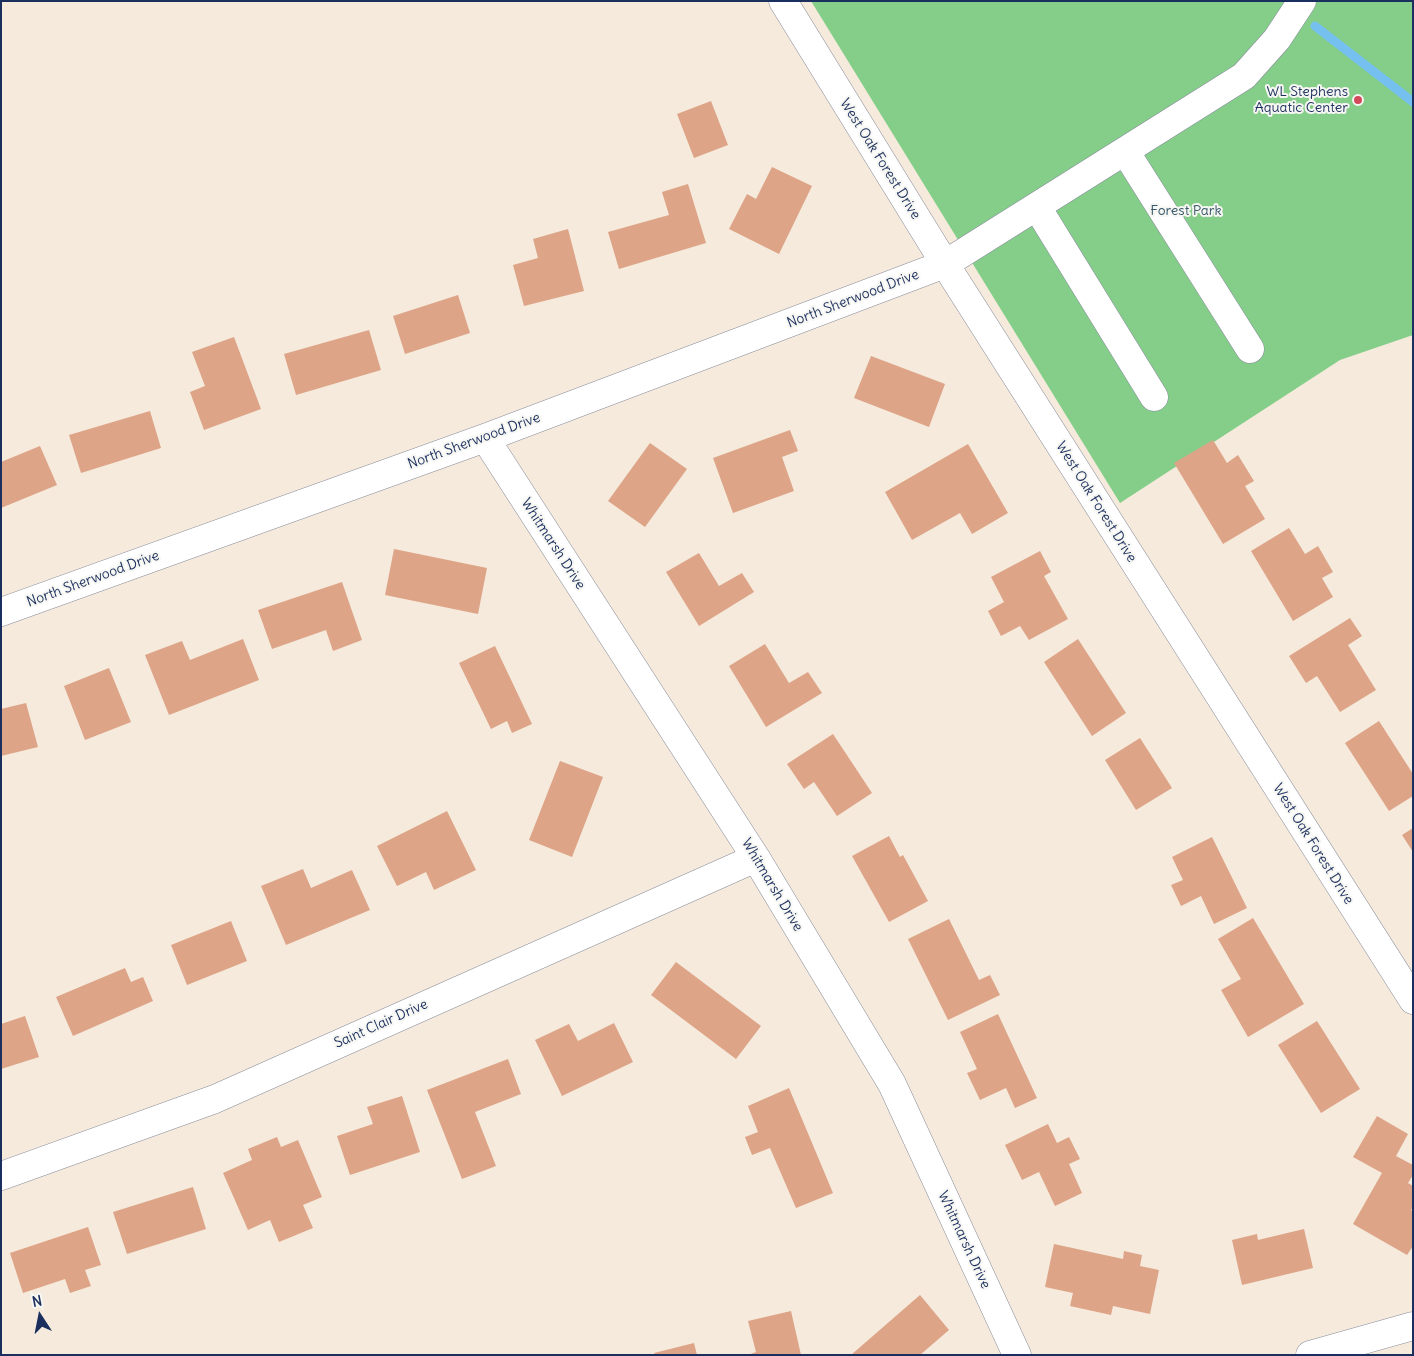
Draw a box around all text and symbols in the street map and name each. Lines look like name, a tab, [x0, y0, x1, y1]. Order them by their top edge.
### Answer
place label: WL Stephens Aquatic Center	[1255, 84, 1348, 116]
marker: WL Stephens Aquatic Center	[1352, 94, 1364, 106]
street label: West Oak Forest Drive	[836, 96, 924, 222]
park label: Forest Park	[1150, 203, 1222, 219]
street label: North Sherwood Drive	[785, 266, 921, 332]
street label: North Sherwood Drive	[405, 409, 543, 473]
street label: West Oak Forest Drive	[1052, 439, 1140, 565]
street label: Whitmarsh Drive	[517, 495, 589, 593]
street label: North Sherwood Drive	[24, 547, 162, 611]
street label: West Oak Forest Drive	[1269, 781, 1357, 907]
street label: Whitmarsh Drive	[738, 835, 806, 935]
street label: Saint Clair Drive	[332, 996, 430, 1052]
street label: Whitmarsh Drive	[934, 1189, 994, 1291]
north arrow	[15, 1291, 65, 1341]
text: N	[31, 1292, 44, 1311]

